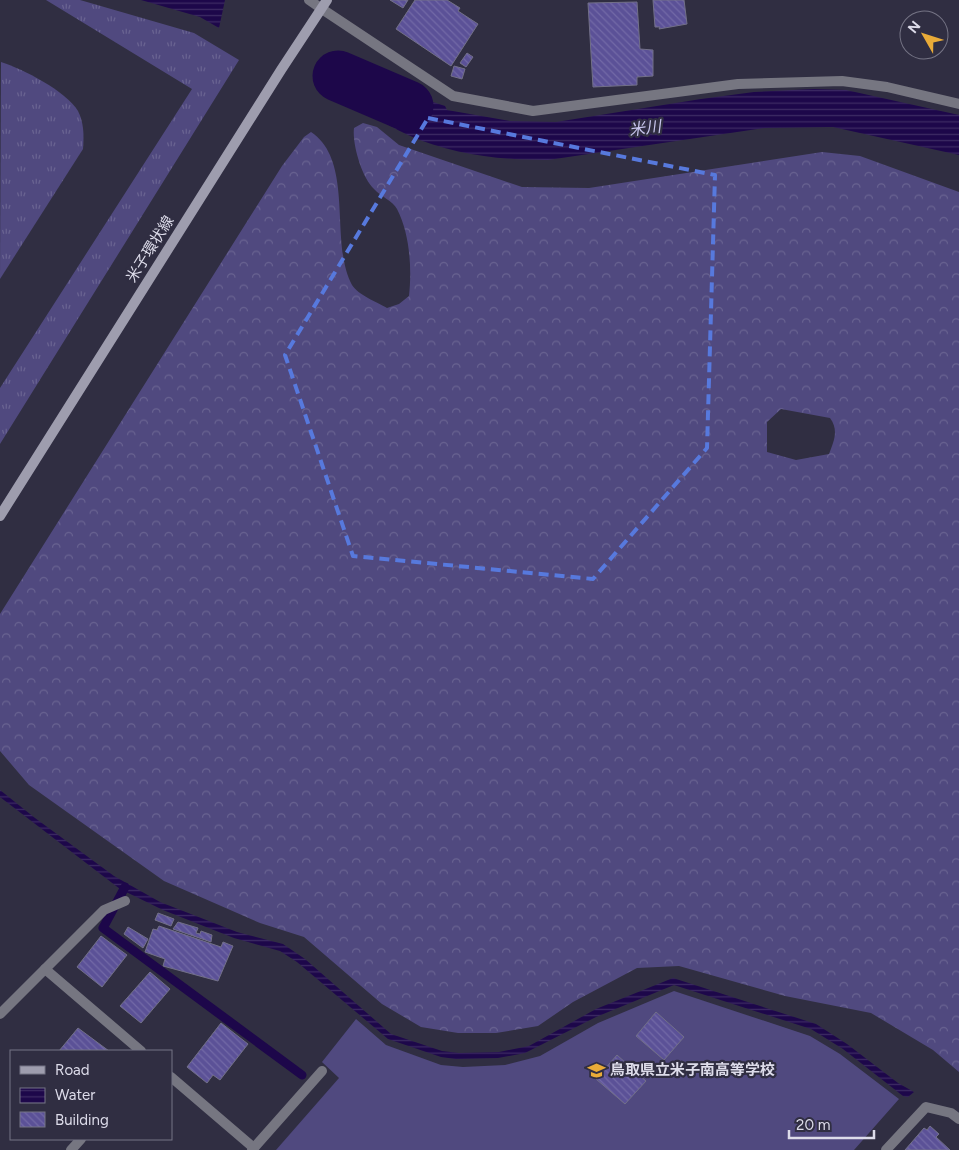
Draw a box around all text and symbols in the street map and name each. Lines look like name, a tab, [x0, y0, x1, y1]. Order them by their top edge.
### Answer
north arrow	[899, 10, 949, 60]
text: N	[904, 18, 924, 37]
water label: 米川	[628, 116, 664, 139]
street label: 米子環状線	[122, 212, 178, 286]
legend	[10, 1050, 172, 1140]
school or university icon: 鳥取県立米子南高等学校	[586, 1060, 606, 1080]
text: Road	[55, 1061, 90, 1079]
place label: 鳥取県立米子南高等学校	[610, 1061, 775, 1079]
text: Water	[55, 1086, 95, 1104]
scale bar	[789, 1108, 874, 1140]
text: Building	[55, 1111, 109, 1129]
text: 20 m	[796, 1116, 830, 1134]

